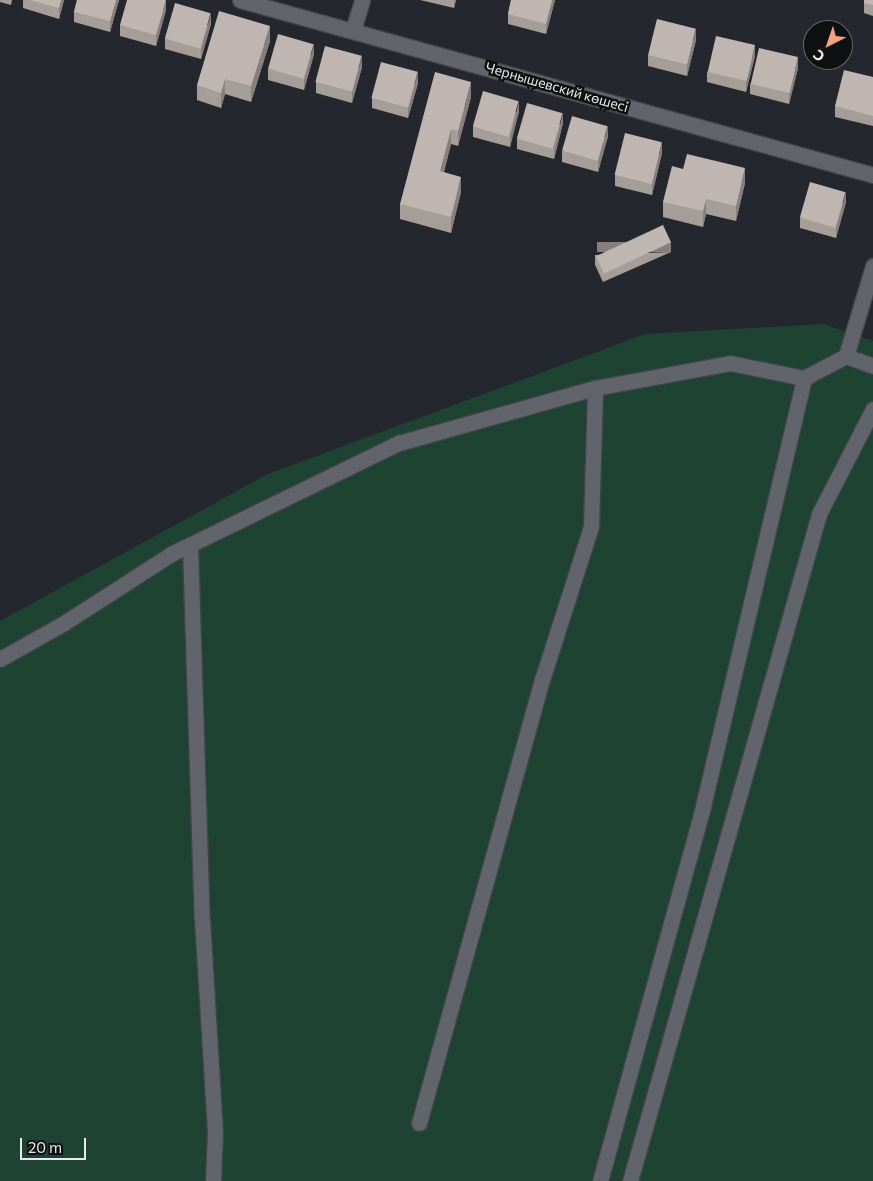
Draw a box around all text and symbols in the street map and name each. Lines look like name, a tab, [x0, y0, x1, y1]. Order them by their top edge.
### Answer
north arrow	[803, 20, 853, 70]
text: С	[809, 46, 828, 66]
street label: Чернышевский көшесі	[484, 59, 630, 115]
scale bar	[22, 1128, 89, 1160]
text: 20 m	[28, 1138, 62, 1156]

